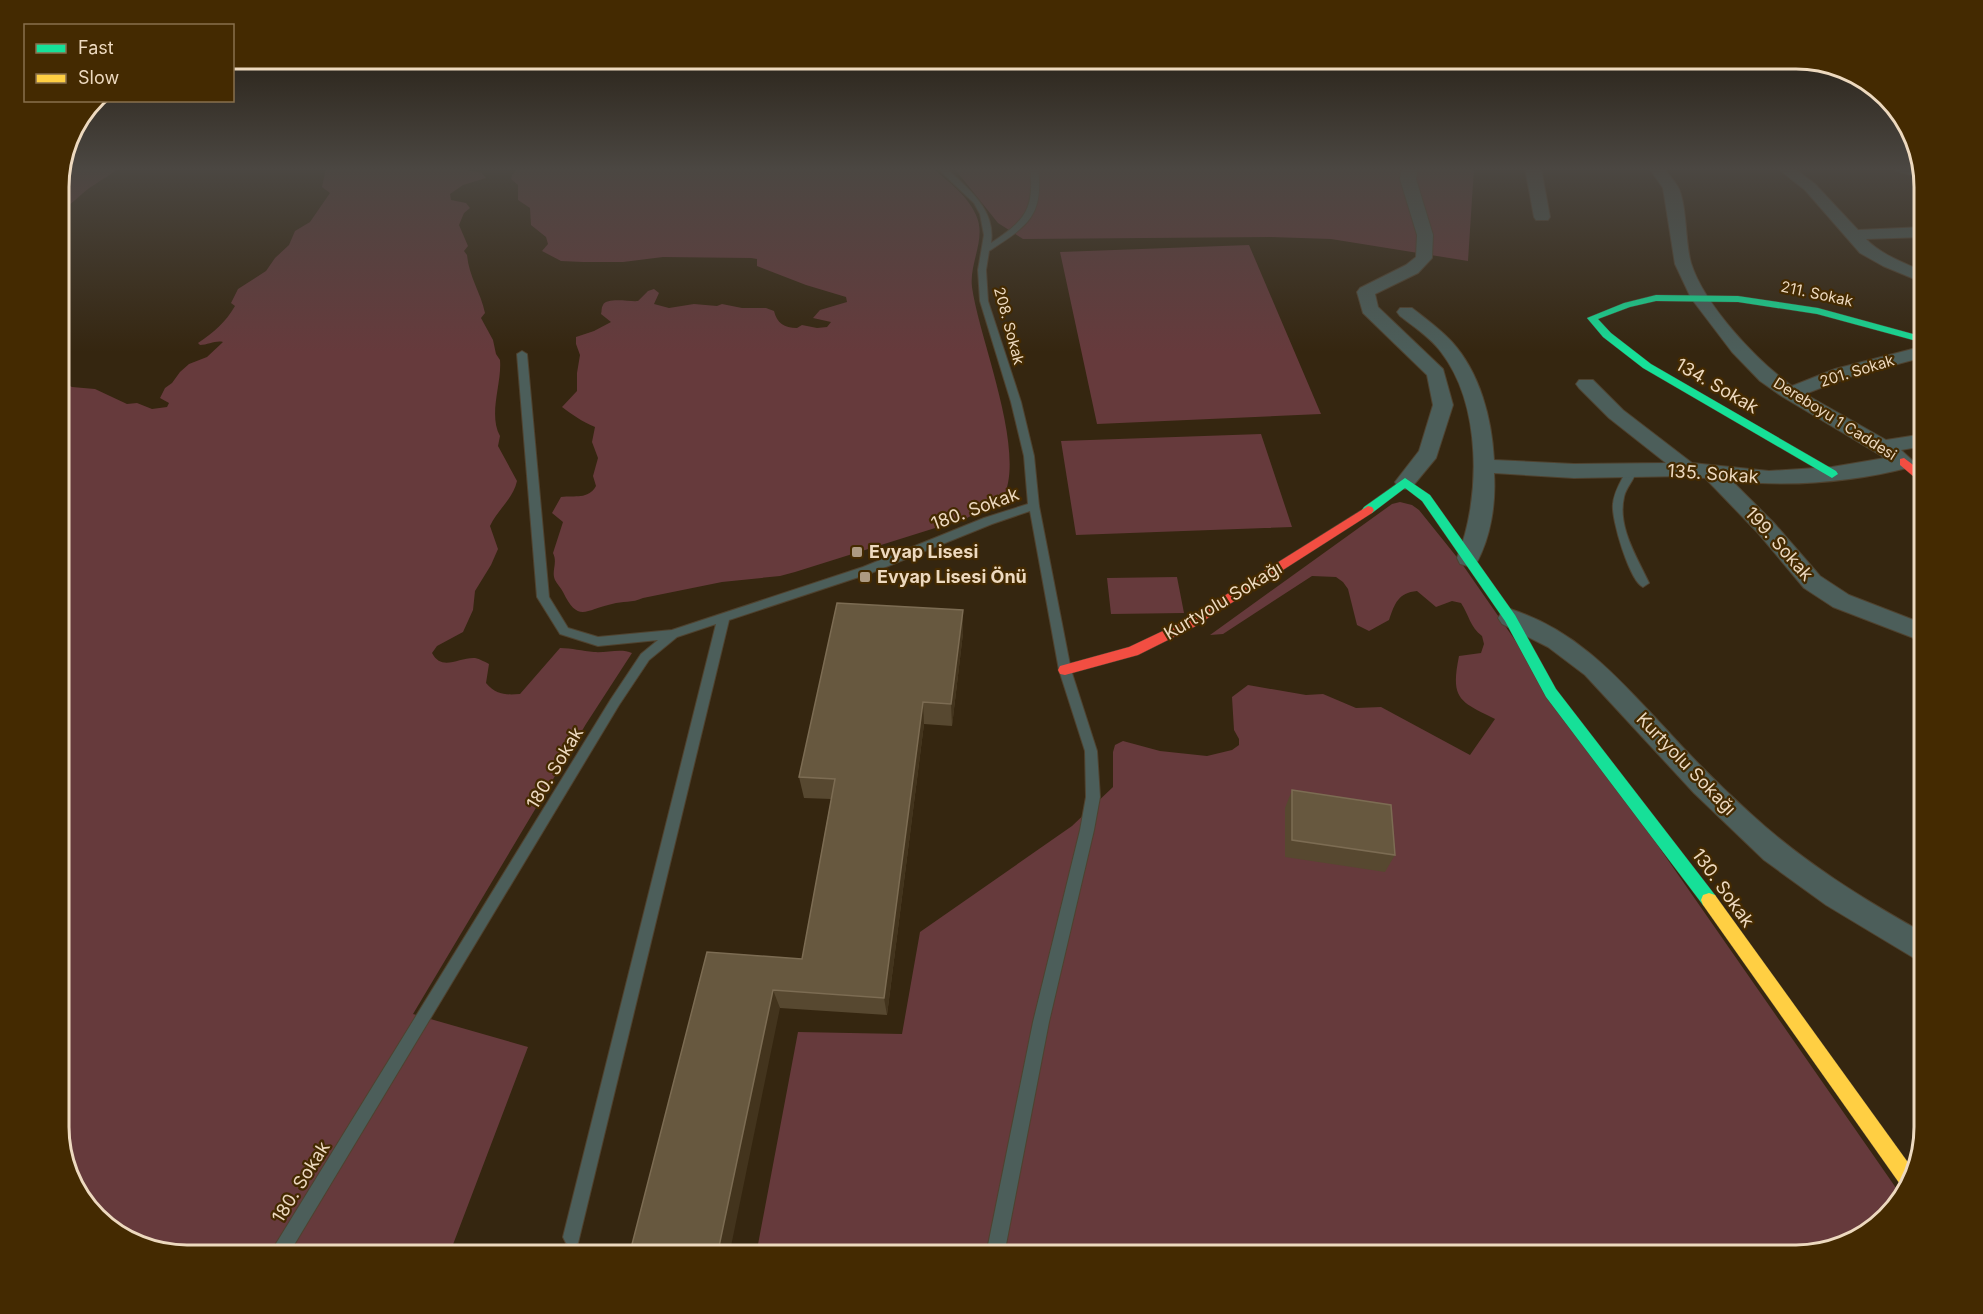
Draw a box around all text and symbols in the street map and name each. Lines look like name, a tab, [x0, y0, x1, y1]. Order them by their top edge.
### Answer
legend	[24, 24, 234, 102]
text: Fast	[78, 37, 114, 58]
text: Slow	[78, 67, 119, 88]
street label: 211. Sokak	[1779, 277, 1856, 311]
street label: 208. Sokak	[990, 285, 1029, 368]
street label: 201. Sokak	[1817, 350, 1897, 391]
street label: 134. Sokak	[1672, 353, 1762, 418]
street label: Dereboyu 1 Caddesi	[1770, 373, 1900, 464]
street label: 135. Sokak	[1667, 460, 1759, 487]
street label: 180. Sokak	[928, 483, 1022, 534]
street label: 199. Sokak	[1741, 503, 1818, 585]
place label: Evyap Lisesi	[869, 541, 978, 562]
marker: Evyap Lisesi	[850, 545, 864, 559]
street label: Kurtyolu Sokağı	[1160, 557, 1285, 644]
place label: Evyap Lisesi Önü	[877, 566, 1027, 587]
marker: Evyap Lisesi Önü	[858, 570, 872, 584]
street label: Kurtyolu Sokağı	[1632, 708, 1740, 819]
street label: 180. Sokak	[522, 723, 587, 812]
street label: 130. Sokak	[1688, 844, 1759, 931]
street label: 180. Sokak	[267, 1137, 334, 1226]

